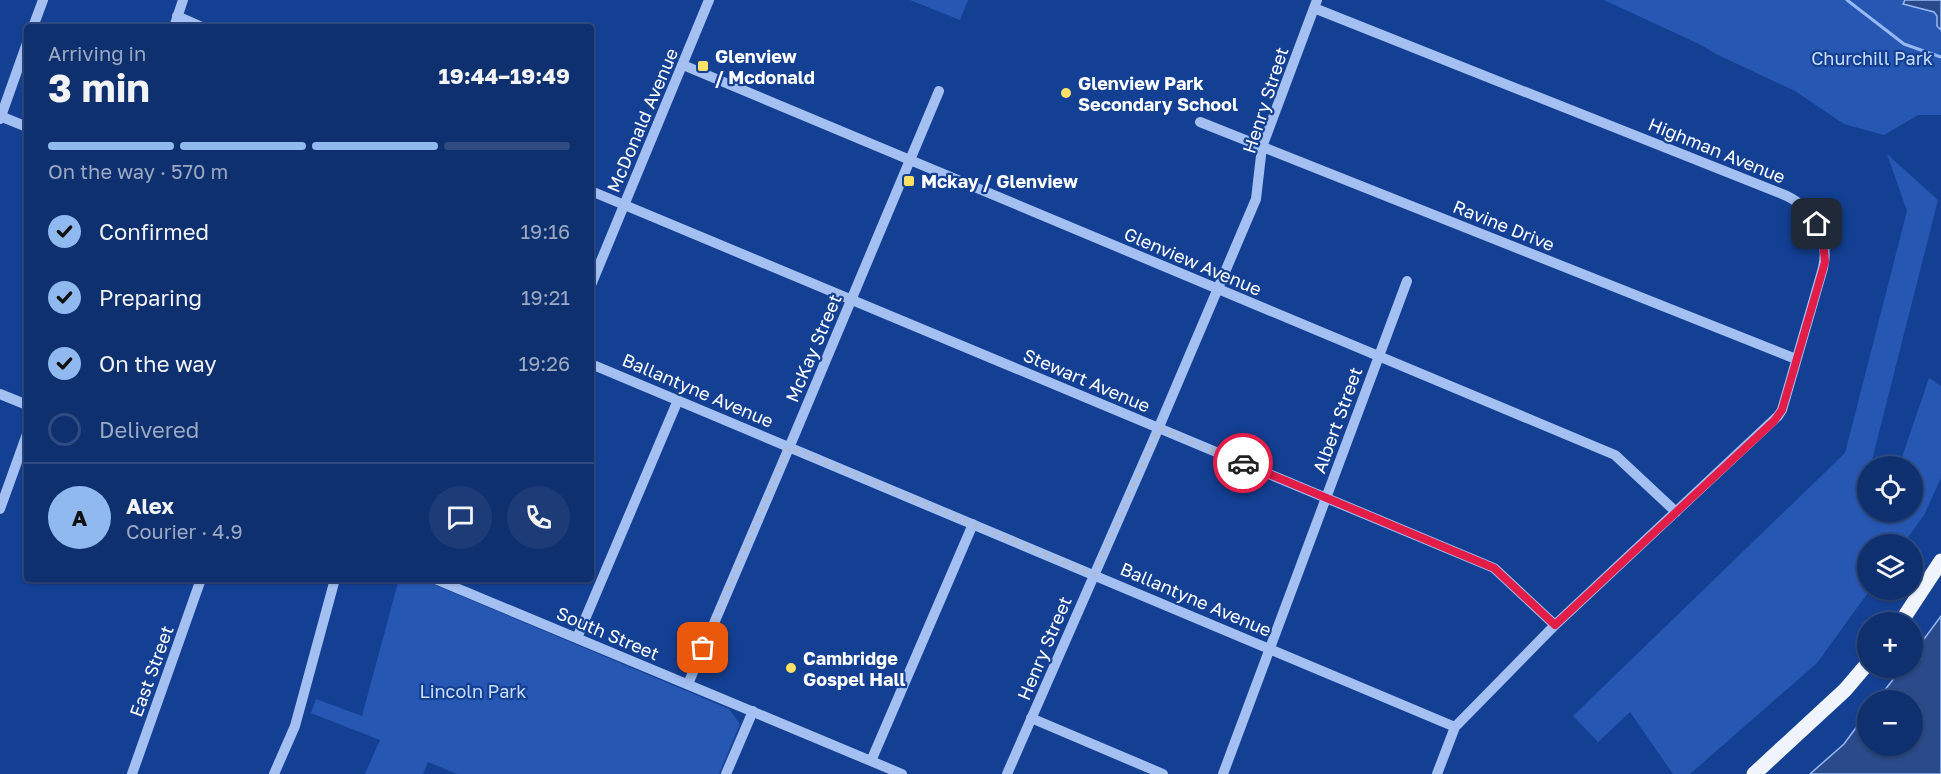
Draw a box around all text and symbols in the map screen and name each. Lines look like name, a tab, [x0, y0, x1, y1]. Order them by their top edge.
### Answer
text: Arriving in	[48, 41, 146, 65]
street label: Henry Street	[1237, 44, 1293, 156]
street label: McDonald Avenue	[602, 45, 682, 195]
place label: Glenview / Mcdonald	[715, 45, 815, 88]
park label: Churchill Park	[1811, 47, 1933, 69]
marker: Glenview / Mcdonald	[696, 59, 710, 73]
text: 19:44–19:49	[438, 62, 570, 89]
text: 3 min	[48, 64, 150, 111]
place label: Glenview Park Secondary School	[1078, 72, 1238, 115]
marker: Glenview Park Secondary School	[1059, 86, 1073, 100]
street label: Highman Avenue	[1645, 112, 1789, 188]
text: On the way · 570 m	[48, 159, 228, 183]
place label: Mckay / Glenview	[921, 170, 1078, 192]
marker: Mckay / Glenview	[902, 174, 916, 188]
street label: Ravine Drive	[1450, 195, 1558, 255]
pin	[1791, 198, 1842, 249]
icon: home	[1800, 207, 1833, 240]
icon: check	[48, 215, 81, 248]
text: Confirmed	[99, 218, 209, 245]
text: 19:16	[520, 219, 570, 243]
street label: Glenview Avenue	[1121, 222, 1265, 300]
icon: check	[48, 281, 81, 314]
text: Preparing	[99, 284, 202, 311]
text: 19:21	[521, 285, 570, 309]
street label: McKay Street	[780, 291, 846, 405]
street label: Stewart Avenue	[1020, 343, 1154, 417]
icon: check	[48, 347, 81, 380]
street label: Ballantyne Avenue	[619, 348, 777, 432]
text: On the way	[99, 350, 217, 377]
text: 19:26	[519, 351, 570, 375]
street label: Albert Street	[1308, 364, 1366, 476]
text: Delivered	[99, 416, 199, 443]
courier	[1213, 433, 1273, 493]
icon: car	[1227, 447, 1260, 480]
map controls	[1857, 456, 1923, 756]
button: locate	[1857, 456, 1923, 522]
button: chat	[429, 486, 492, 549]
button: phone	[507, 486, 570, 549]
text: Alex	[126, 492, 174, 519]
text: A	[72, 504, 87, 531]
text: Courier · 4.9	[126, 519, 243, 543]
button: layers	[1857, 534, 1923, 600]
street label: Ballantyne Avenue	[1117, 557, 1275, 641]
street label: Henry Street	[1012, 593, 1076, 703]
street label: South Street	[553, 602, 663, 664]
button: +	[1857, 612, 1923, 678]
street label: East Street	[124, 622, 178, 720]
pin	[677, 622, 728, 673]
icon: bag	[686, 631, 719, 664]
place label: Cambridge Gospel Hall	[803, 647, 906, 690]
marker: Cambridge Gospel Hall	[784, 661, 798, 675]
park label: Lincoln Park	[419, 680, 527, 702]
button: −	[1857, 690, 1923, 756]

